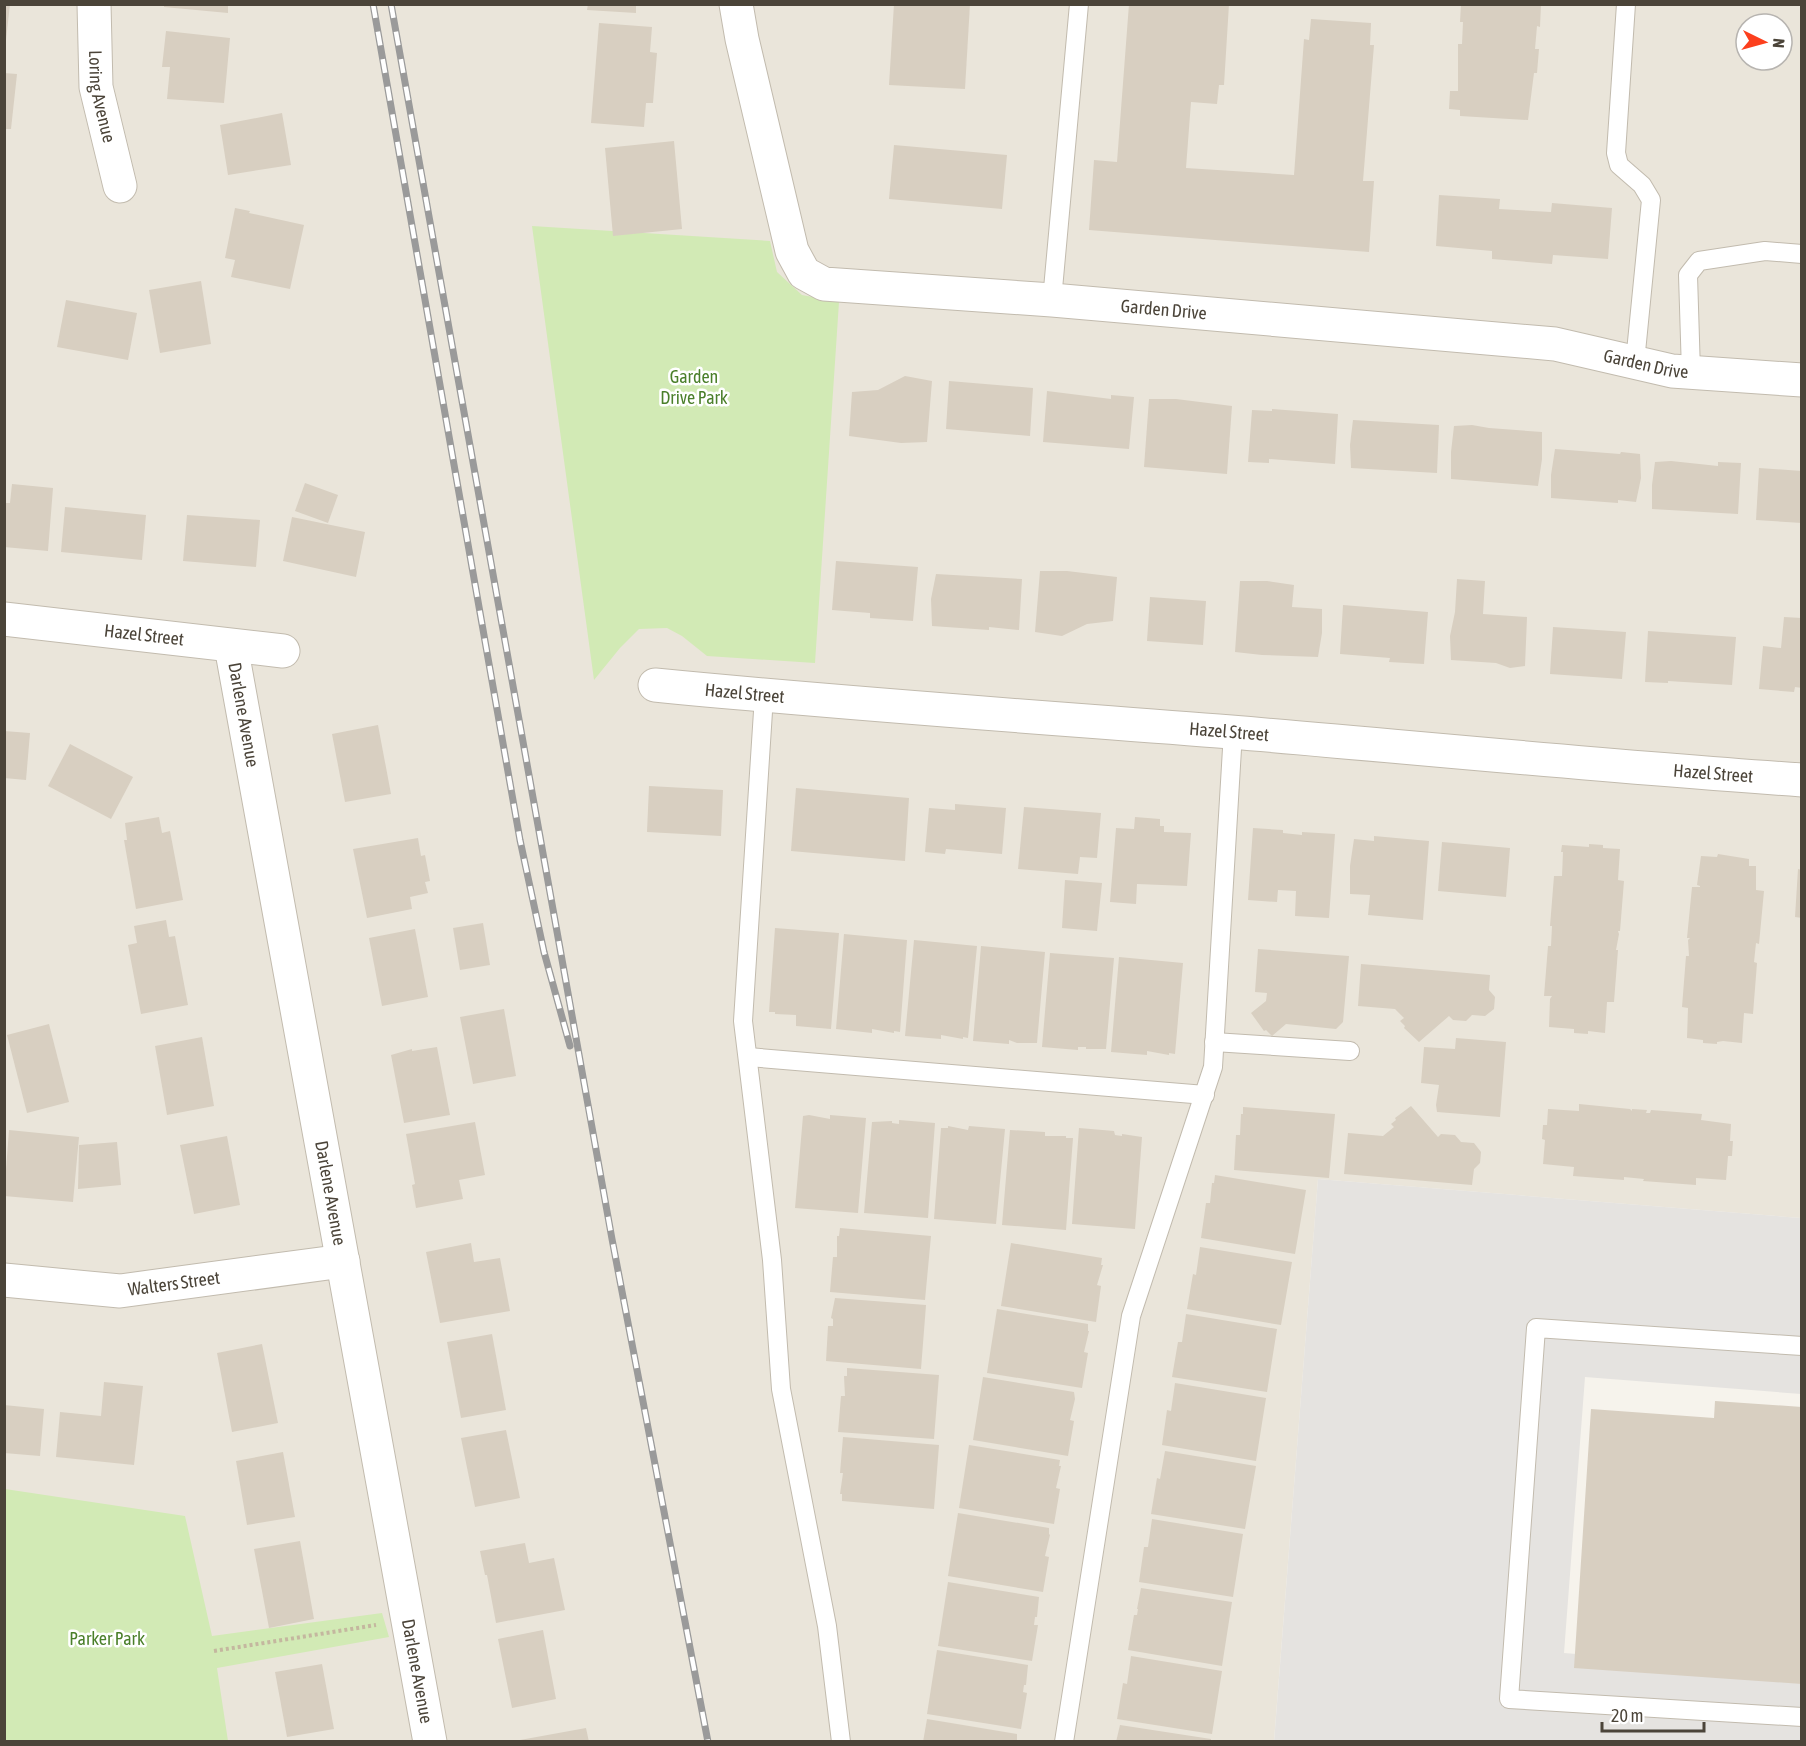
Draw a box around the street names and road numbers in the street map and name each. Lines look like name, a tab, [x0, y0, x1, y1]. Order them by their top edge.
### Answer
street label: Loring Avenue	[85, 50, 120, 145]
street label: Garden Drive	[1120, 295, 1208, 323]
street label: Garden Drive	[1602, 345, 1689, 382]
street label: Hazel Street	[103, 620, 185, 650]
street label: Darlene Avenue	[224, 661, 264, 769]
street label: Hazel Street	[704, 679, 785, 707]
street label: Hazel Street	[1188, 718, 1270, 745]
street label: Hazel Street	[1673, 759, 1754, 787]
street label: Darlene Avenue	[311, 1139, 351, 1247]
street label: Walters Street	[127, 1267, 221, 1300]
street label: Darlene Avenue	[398, 1617, 437, 1725]

